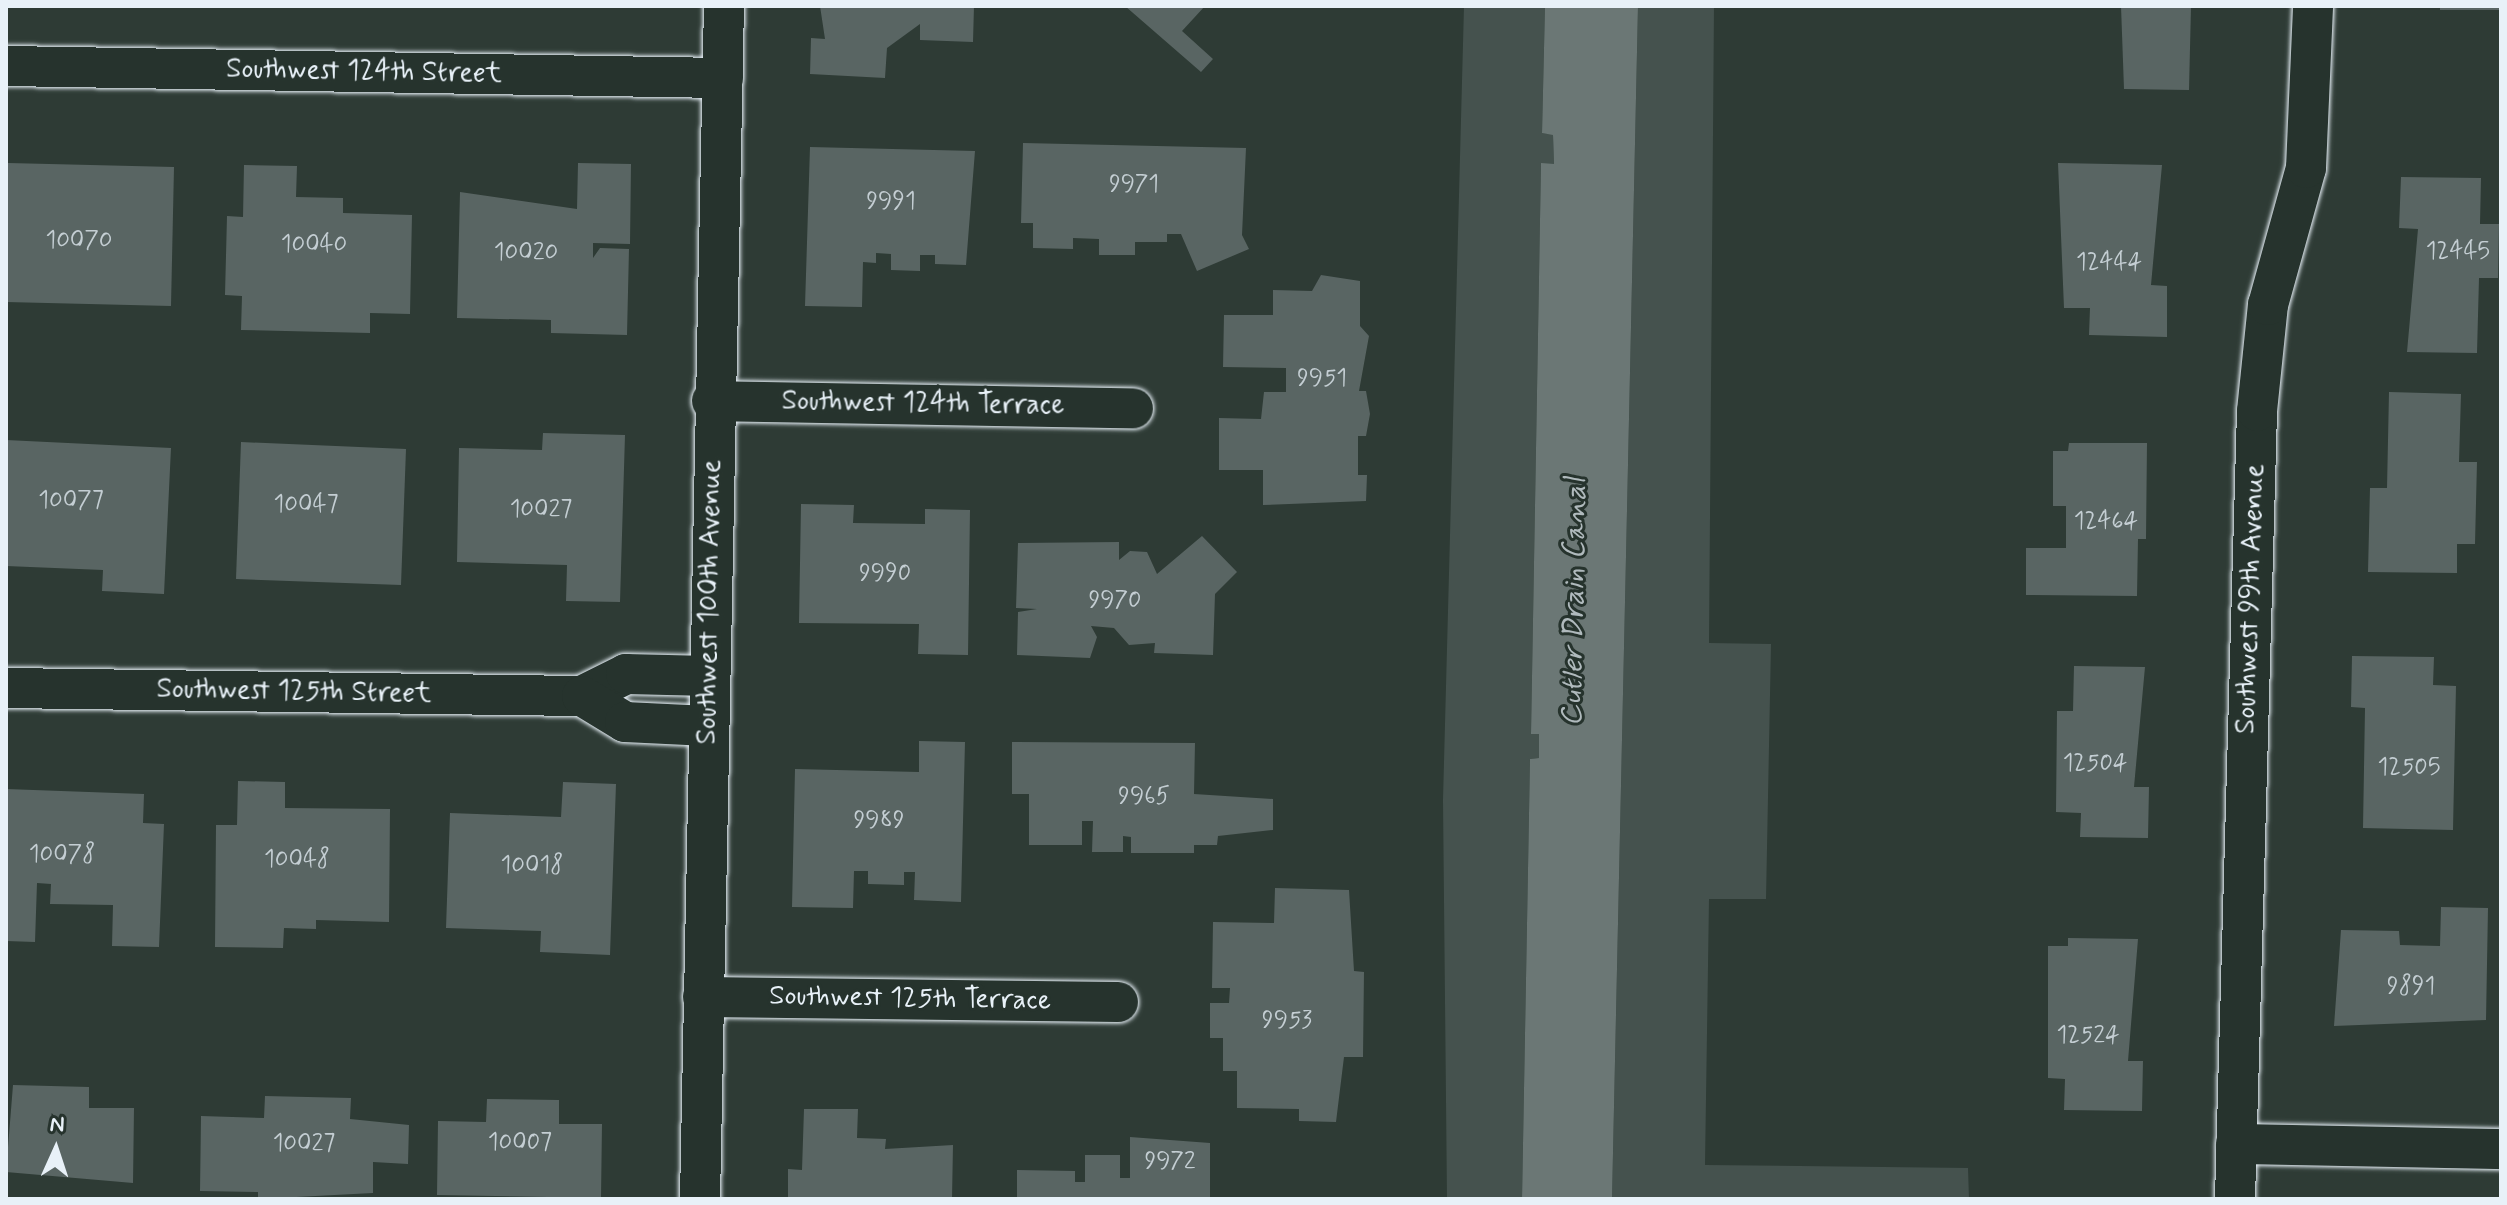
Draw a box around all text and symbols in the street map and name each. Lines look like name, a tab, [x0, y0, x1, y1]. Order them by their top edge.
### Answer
street label: Southwest 124th Street	[226, 53, 502, 91]
house number: 9971	[1109, 171, 1159, 199]
house number: 9991	[866, 188, 916, 216]
house number: 10070	[45, 227, 113, 255]
house number: 10040	[281, 231, 347, 259]
house number: 12445	[2426, 238, 2490, 266]
house number: 10020	[494, 239, 558, 267]
house number: 12444	[2076, 249, 2142, 277]
house number: 9951	[1297, 365, 1347, 393]
street label: Southwest 124th Terrace	[781, 385, 1065, 423]
street label: Southwest 100th Avenue	[691, 459, 729, 745]
street label: Southwest 99th Avenue	[2229, 463, 2273, 735]
water label: Cutler Drain Canal	[1555, 478, 1595, 726]
house number: 10077	[38, 487, 104, 515]
house number: 10047	[274, 491, 338, 519]
house number: 10027	[510, 496, 572, 524]
house number: 12464	[2074, 508, 2138, 536]
house number: 9990	[859, 560, 911, 588]
house number: 9970	[1089, 587, 1141, 615]
street label: Southwest 125th Street	[156, 673, 432, 711]
house number: 12504	[2063, 750, 2127, 778]
house number: 12505	[2378, 754, 2440, 782]
house number: 9965	[1118, 783, 1170, 811]
house number: 9989	[854, 807, 904, 835]
house number: 10078	[29, 841, 95, 869]
house number: 10048	[264, 846, 330, 874]
house number: 10018	[501, 852, 563, 880]
house number: 9891	[2387, 973, 2435, 1001]
street label: Southwest 125th Terrace	[769, 980, 1051, 1018]
house number: 9953	[1262, 1007, 1312, 1035]
house number: 12524	[2056, 1022, 2120, 1050]
north arrow	[16, 1109, 96, 1189]
text: N	[49, 1111, 65, 1139]
house number: 10007	[488, 1129, 552, 1157]
house number: 10027	[273, 1130, 335, 1158]
house number: 9972	[1144, 1148, 1196, 1176]

